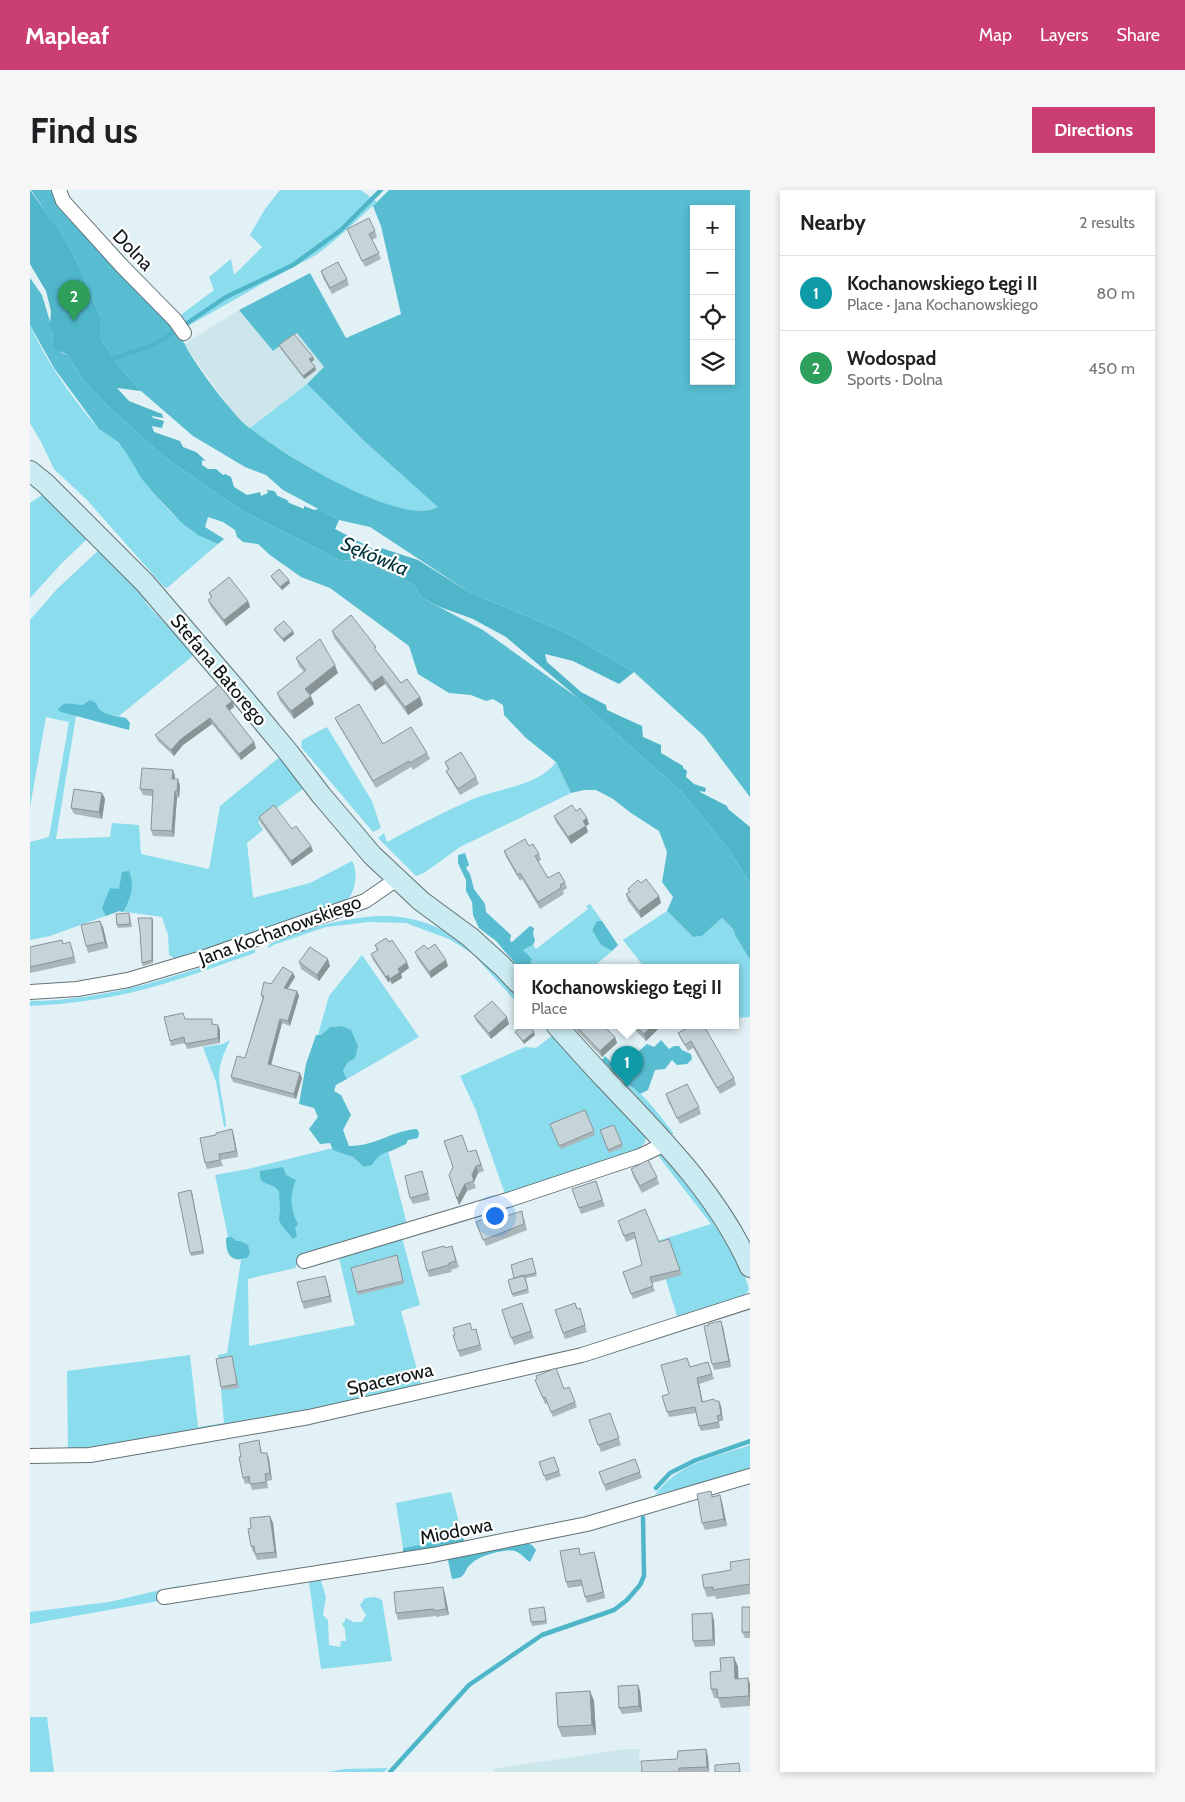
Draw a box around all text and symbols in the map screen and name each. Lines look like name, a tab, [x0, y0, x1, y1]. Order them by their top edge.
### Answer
text: Mapleaf	[25, 21, 109, 50]
text: Map	[979, 24, 1012, 46]
text: Layers	[1040, 24, 1089, 46]
text: Share	[1117, 24, 1160, 46]
button: Directions	[1032, 107, 1155, 153]
text: Find us	[30, 109, 138, 152]
map controls	[690, 205, 735, 385]
button: +	[690, 205, 735, 250]
text: Nearby	[800, 210, 866, 235]
text: 2 results	[1079, 213, 1135, 232]
street label: Dolna	[108, 225, 158, 275]
button: −	[690, 250, 735, 295]
text: Kochanowskiego Łęgi II	[847, 272, 1038, 295]
pin: 2	[58, 280, 90, 321]
text: 1	[813, 284, 819, 303]
text: 80 m	[1097, 284, 1135, 303]
button: locate	[690, 295, 735, 340]
text: Place · Jana Kochanowskiego	[847, 295, 1038, 314]
button: layers	[690, 340, 735, 385]
text: Wodospad	[847, 347, 936, 370]
text: 2	[812, 359, 820, 378]
text: 450 m	[1088, 359, 1135, 378]
text: Sports · Dolna	[847, 370, 943, 389]
water label: Sękówka	[338, 531, 412, 581]
street label: Stefana Batorego	[166, 609, 272, 731]
street label: Jana Kochanowskiego	[195, 890, 364, 970]
popup	[514, 964, 739, 1029]
text: Kochanowskiego Łęgi II	[531, 976, 722, 999]
text: Place	[531, 999, 567, 1018]
pin: 1	[611, 1046, 643, 1087]
your location	[482, 1203, 508, 1229]
street label: Spacerowa	[345, 1358, 435, 1400]
street label: Miodowa	[418, 1513, 494, 1549]

